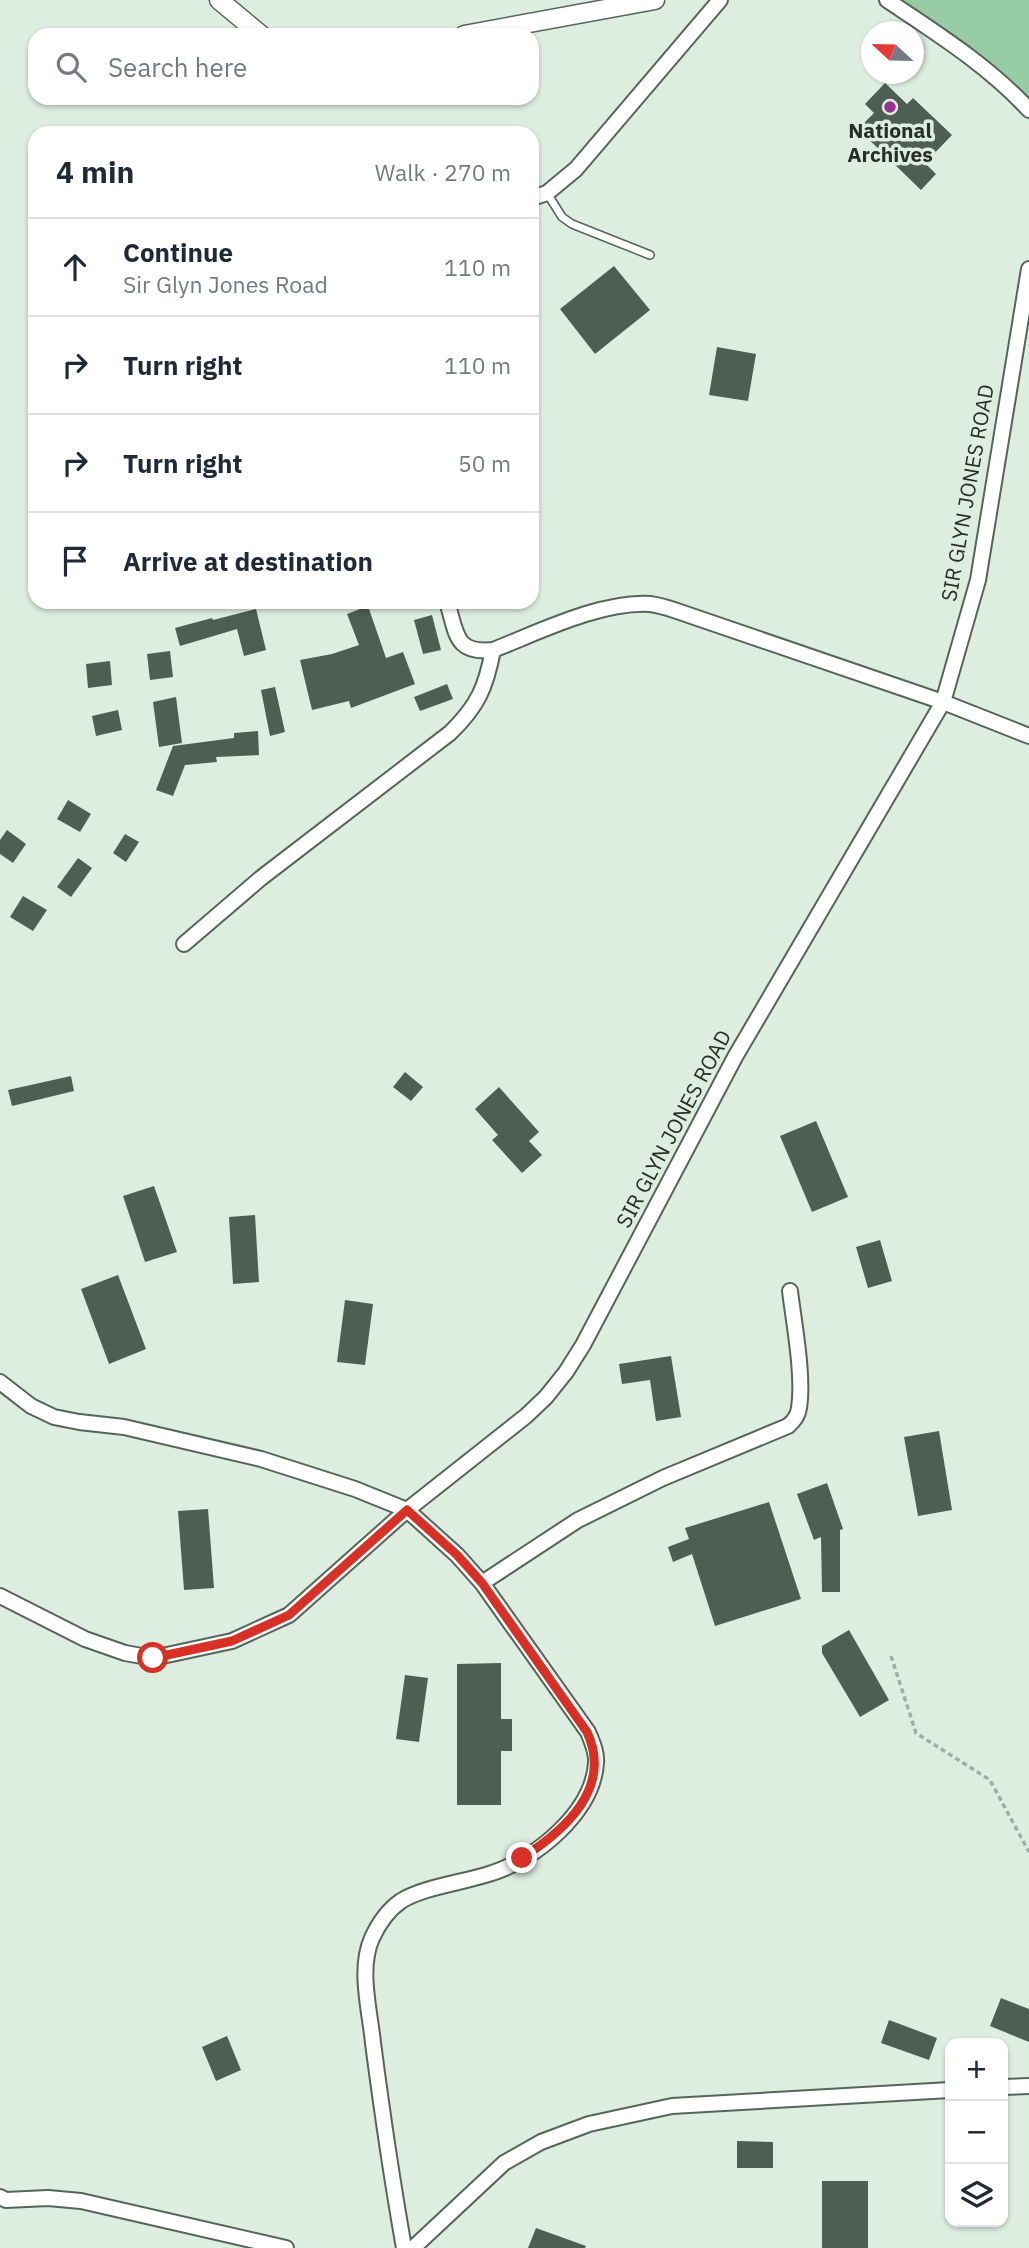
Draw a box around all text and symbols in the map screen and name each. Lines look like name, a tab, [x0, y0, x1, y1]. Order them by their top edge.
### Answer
north arrow	[861, 21, 924, 84]
search box	[28, 28, 539, 105]
icon: search	[52, 48, 90, 86]
text: Search here	[108, 50, 247, 84]
marker: National Archives	[882, 99, 898, 115]
place label: National Archives	[847, 116, 933, 168]
text: 4 min	[56, 152, 134, 191]
text: Walk · 270 m	[375, 157, 511, 187]
text: Continue	[123, 235, 233, 269]
icon: ahead	[56, 248, 94, 286]
text: 110 m	[444, 252, 511, 282]
text: Sir Glyn Jones Road	[123, 269, 328, 299]
icon: right	[56, 346, 94, 384]
text: Turn right	[123, 348, 242, 382]
text: 110 m	[444, 350, 511, 380]
street label: SIR GLYN JONES ROAD	[934, 382, 1000, 604]
icon: right	[56, 444, 94, 482]
text: Turn right	[123, 446, 242, 480]
text: 50 m	[458, 448, 511, 478]
icon: arrive	[56, 542, 94, 580]
text: Arrive at destination	[123, 544, 373, 578]
street label: SIR GLYN JONES ROAD	[609, 1025, 737, 1232]
route start	[137, 1642, 168, 1673]
route end	[506, 1842, 537, 1873]
map controls	[945, 2038, 1008, 2227]
button: +	[945, 2038, 1008, 2101]
button: −	[945, 2101, 1008, 2164]
button: layers	[945, 2164, 1008, 2227]

